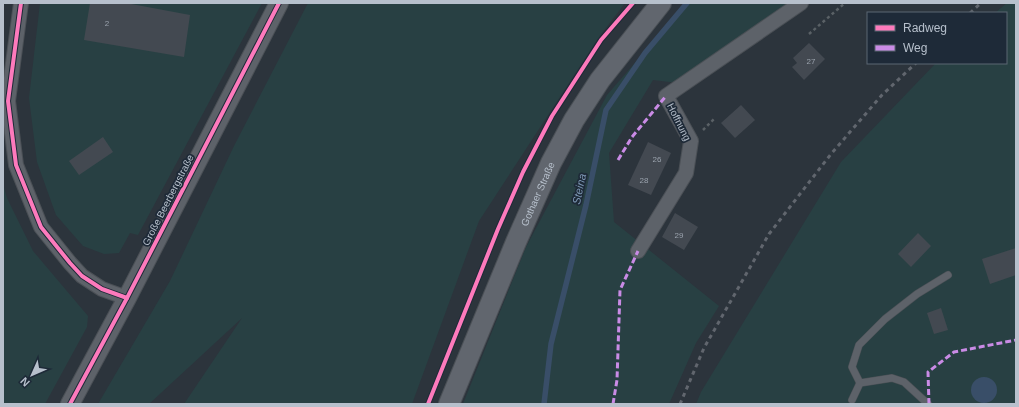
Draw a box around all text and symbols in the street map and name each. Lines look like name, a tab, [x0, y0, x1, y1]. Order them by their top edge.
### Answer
legend	[867, 12, 1007, 64]
house number: 2	[105, 19, 110, 28]
text: Radweg	[903, 21, 947, 35]
text: Weg	[903, 41, 927, 55]
house number: 27	[807, 57, 816, 66]
street label: Hoffnung	[665, 102, 693, 142]
street label: Große Beerbergstraße	[140, 152, 196, 247]
house number: 26	[653, 155, 662, 164]
street label: Gothaer Straße	[518, 160, 557, 228]
water label: Steina	[570, 172, 588, 206]
house number: 28	[640, 176, 649, 185]
house number: 29	[675, 231, 684, 240]
north arrow	[12, 355, 52, 395]
text: N	[18, 375, 32, 389]

